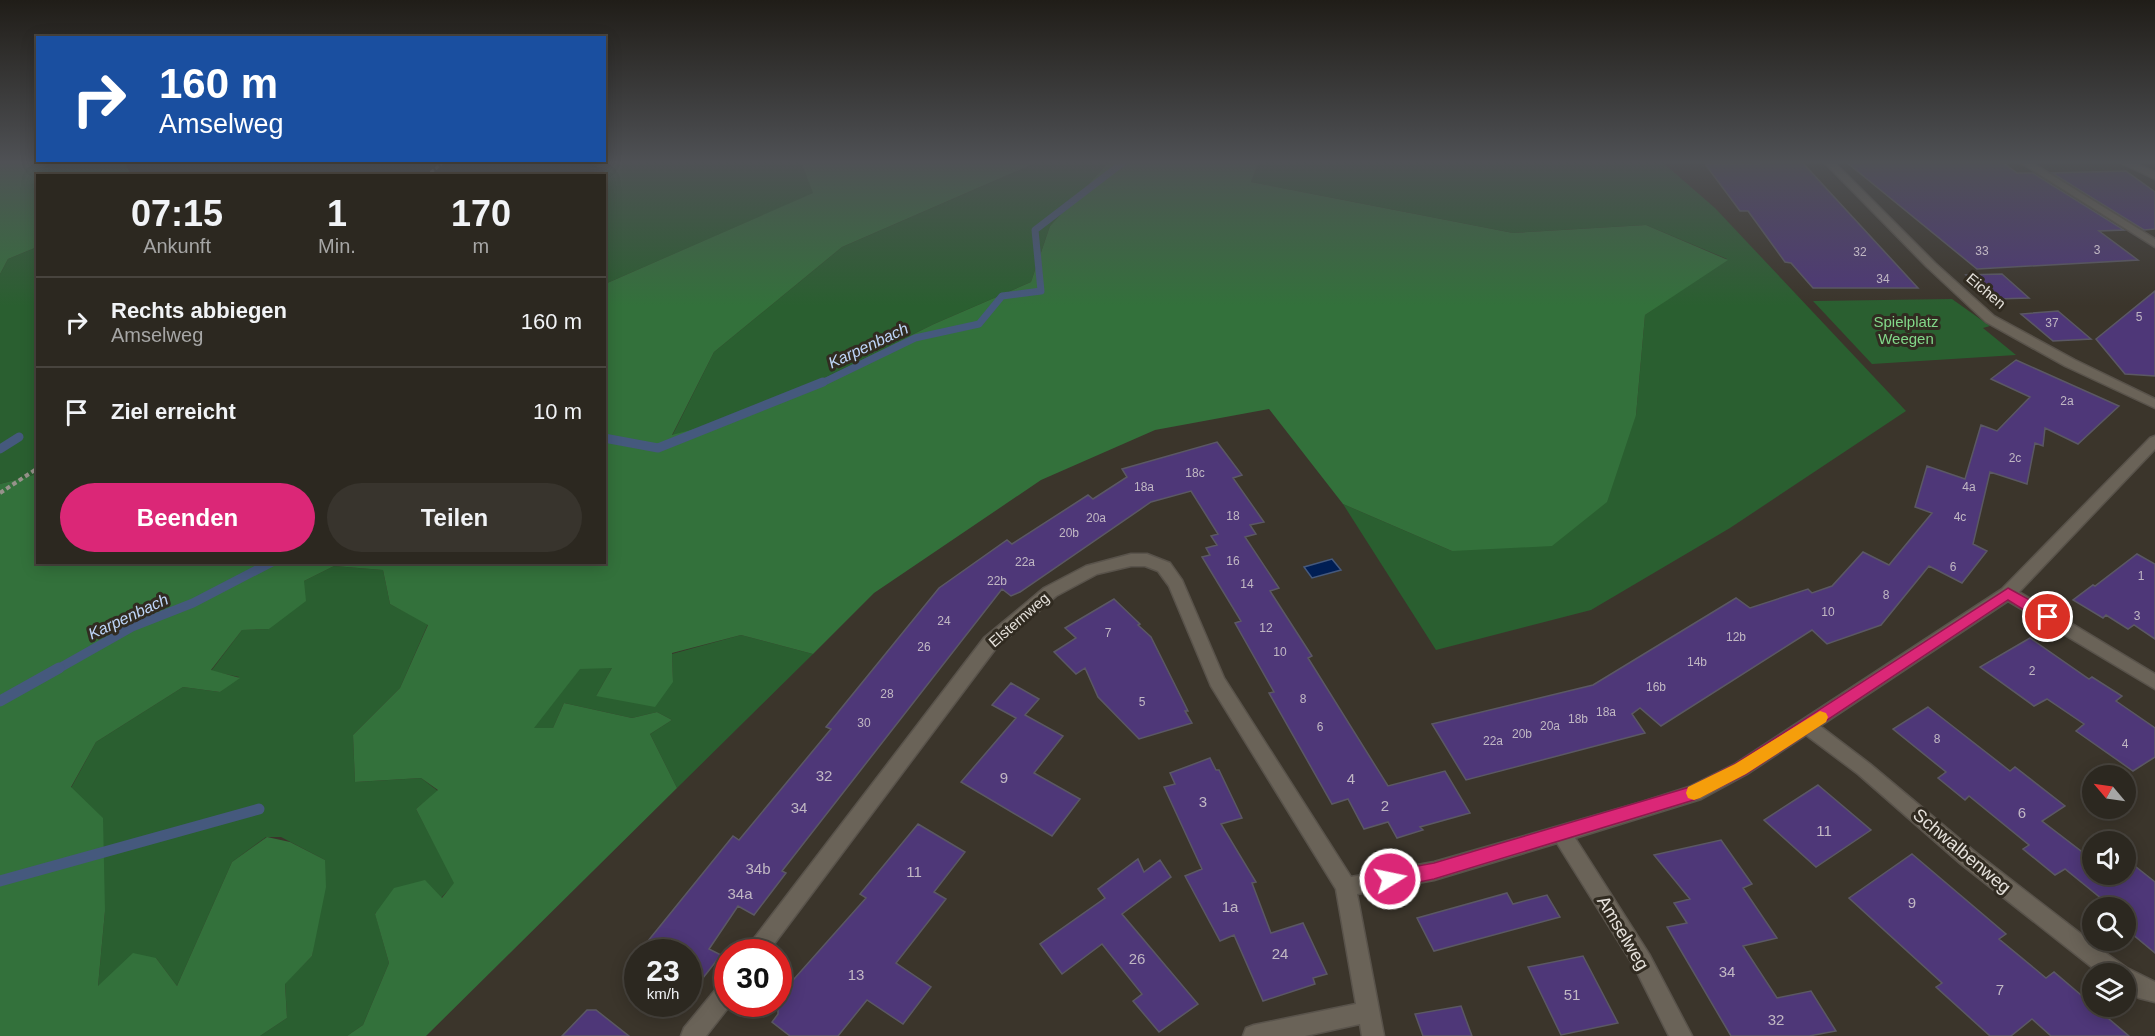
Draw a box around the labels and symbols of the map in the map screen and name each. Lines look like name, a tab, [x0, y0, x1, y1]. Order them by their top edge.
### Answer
house number: 3	[2094, 243, 2101, 257]
house number: 33	[1975, 244, 1989, 258]
house number: 32	[1853, 245, 1867, 259]
street label: Eichen	[1963, 269, 2009, 312]
house number: 34	[1876, 272, 1890, 286]
house number: 5	[2136, 310, 2143, 324]
park label: Spielplatz Weegen	[1873, 313, 1939, 347]
house number: 37	[2045, 316, 2059, 330]
water label: Karpenbach	[826, 319, 911, 371]
house number: 2a	[2060, 394, 2074, 408]
house number: 2c	[2009, 451, 2021, 465]
house number: 18c	[1185, 466, 1205, 480]
house number: 18a	[1134, 480, 1154, 494]
house number: 4a	[1962, 480, 1976, 494]
house number: 18	[1226, 509, 1240, 523]
house number: 4c	[1954, 510, 1966, 524]
house number: 20a	[1086, 511, 1106, 525]
house number: 20b	[1059, 526, 1079, 540]
house number: 16	[1226, 554, 1240, 568]
house number: 22a	[1015, 555, 1035, 569]
house number: 6	[1950, 560, 1957, 574]
house number: 1	[2138, 569, 2145, 583]
house number: 22b	[987, 574, 1007, 588]
house number: 14	[1240, 577, 1254, 591]
house number: 8	[1883, 588, 1890, 602]
street label: Elsternweg	[985, 589, 1052, 650]
water label: Karpenbach	[86, 590, 171, 642]
pin	[2022, 591, 2073, 642]
house number: 10	[1821, 605, 1835, 619]
house number: 3	[2134, 609, 2141, 623]
house number: 24	[937, 614, 951, 628]
house number: 12	[1259, 621, 1273, 635]
house number: 7	[1105, 626, 1112, 640]
house number: 12b	[1726, 630, 1746, 644]
house number: 26	[917, 640, 931, 654]
house number: 10	[1273, 645, 1287, 659]
house number: 14b	[1687, 655, 1707, 669]
house number: 2	[2029, 664, 2036, 678]
house number: 16b	[1646, 680, 1666, 694]
house number: 28	[880, 687, 894, 701]
house number: 8	[1300, 692, 1307, 706]
house number: 5	[1139, 695, 1146, 709]
house number: 18a	[1596, 705, 1616, 719]
house number: 18b	[1568, 712, 1588, 726]
house number: 30	[857, 716, 871, 730]
house number: 20a	[1540, 719, 1560, 733]
house number: 6	[1317, 720, 1324, 734]
house number: 20b	[1512, 727, 1532, 741]
house number: 8	[1934, 732, 1941, 746]
house number: 22a	[1483, 734, 1503, 748]
house number: 4	[2122, 737, 2129, 751]
north arrow	[2082, 765, 2136, 819]
house number: 32	[816, 767, 832, 784]
house number: 9	[1000, 769, 1008, 786]
house number: 4	[1347, 770, 1355, 787]
house number: 3	[1199, 793, 1207, 810]
house number: 2	[1381, 797, 1389, 814]
house number: 34	[791, 799, 807, 816]
street label: Schwalbenweg	[1909, 804, 2015, 898]
house number: 6	[2018, 804, 2026, 821]
house number: 11	[1816, 822, 1832, 839]
position arrow	[1358, 847, 1422, 911]
house number: 34b	[745, 860, 771, 877]
house number: 11	[906, 863, 922, 880]
house number: 34a	[727, 885, 753, 902]
street label: Amselweg	[1593, 892, 1653, 974]
house number: 9	[1908, 894, 1916, 911]
house number: 1a	[1222, 898, 1239, 915]
speed limit sign: 30	[714, 939, 792, 1017]
house number: 24	[1272, 945, 1288, 962]
house number: 26	[1129, 950, 1145, 967]
house number: 34	[1719, 963, 1735, 980]
house number: 13	[848, 966, 864, 983]
house number: 7	[1996, 981, 2004, 998]
house number: 51	[1564, 986, 1580, 1003]
house number: 32	[1768, 1011, 1784, 1028]

